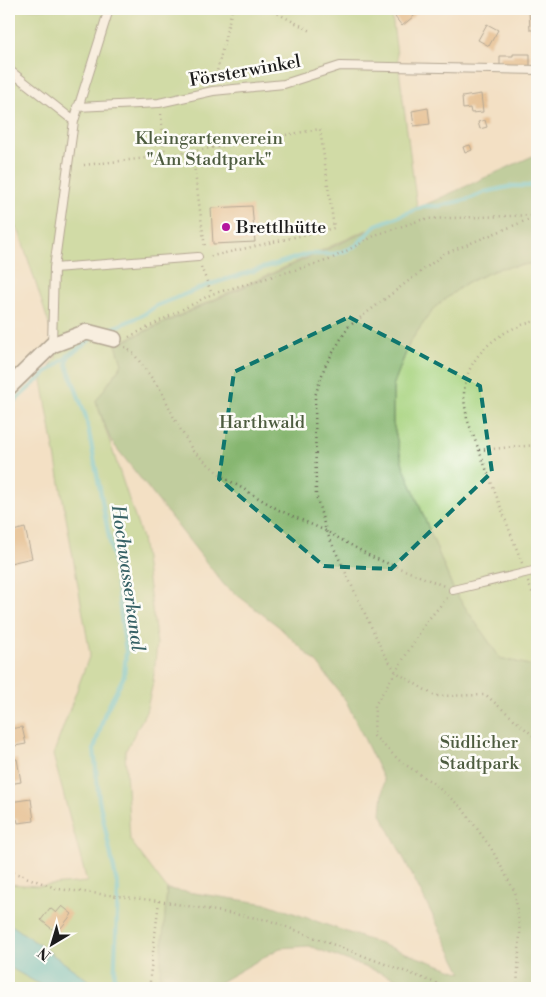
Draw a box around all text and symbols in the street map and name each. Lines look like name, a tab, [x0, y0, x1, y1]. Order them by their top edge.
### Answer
street label: Försterwinkel	[187, 50, 303, 92]
park label: Kleingartenverein "Am Stadtpark"	[135, 127, 283, 171]
place label: Brettlhütte	[235, 216, 326, 239]
marker: Brettlhütte	[220, 221, 232, 233]
park label: Harthwald	[219, 411, 306, 434]
water label: Hochwasserkanal	[106, 502, 150, 653]
park label: Südlicher Stadtpark	[439, 731, 520, 775]
north arrow	[28, 920, 78, 970]
text: N	[35, 943, 55, 964]

